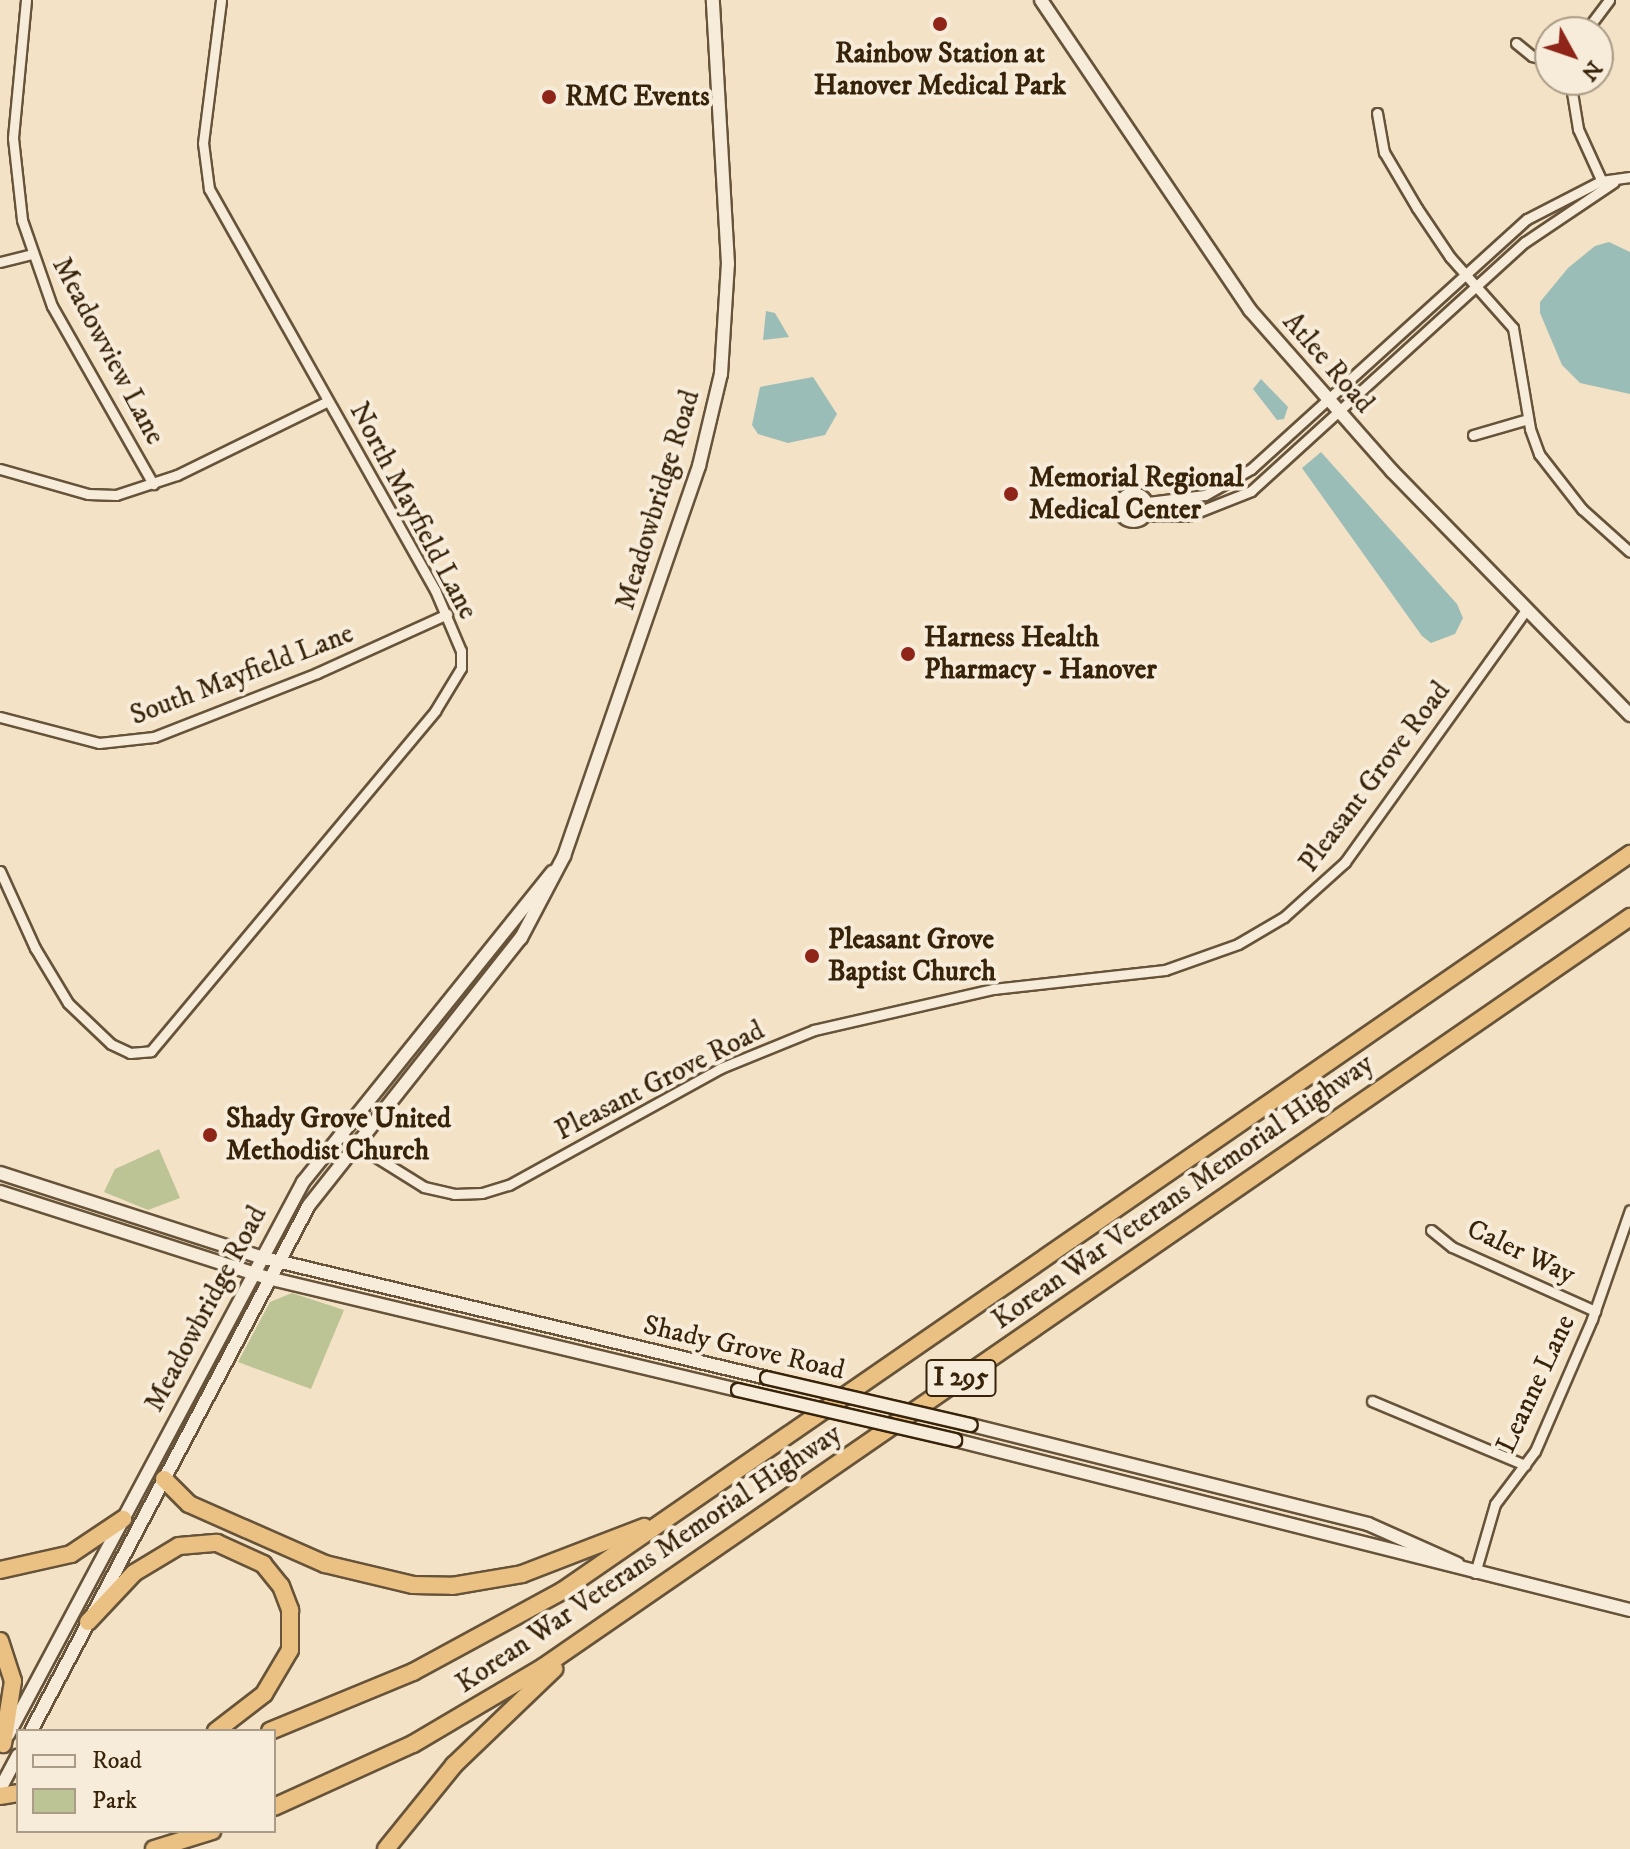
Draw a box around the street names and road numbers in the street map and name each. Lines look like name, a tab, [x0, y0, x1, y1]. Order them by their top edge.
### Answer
street label: Meadowview Lane	[44, 252, 172, 450]
street label: Atlee Road	[1275, 306, 1381, 420]
street label: Meadowbridge Road	[609, 386, 707, 614]
street label: North Mayfield Lane	[342, 397, 484, 625]
street label: South Mayfield Lane	[126, 617, 358, 733]
street label: Pleasant Grove Road	[1292, 675, 1458, 879]
street label: Pleasant Grove Road	[550, 1014, 770, 1148]
street label: Korean War Veterans Memorial Highway	[986, 1047, 1380, 1337]
street label: Meadowbridge Road	[138, 1200, 274, 1418]
street label: Caler Way	[1461, 1212, 1581, 1292]
street label: Shady Grove Road	[640, 1308, 848, 1388]
street label: Leanne Lane	[1489, 1310, 1583, 1458]
road number: I 295	[925, 1356, 997, 1400]
street label: Korean War Veterans Memorial Highway	[450, 1417, 848, 1701]

